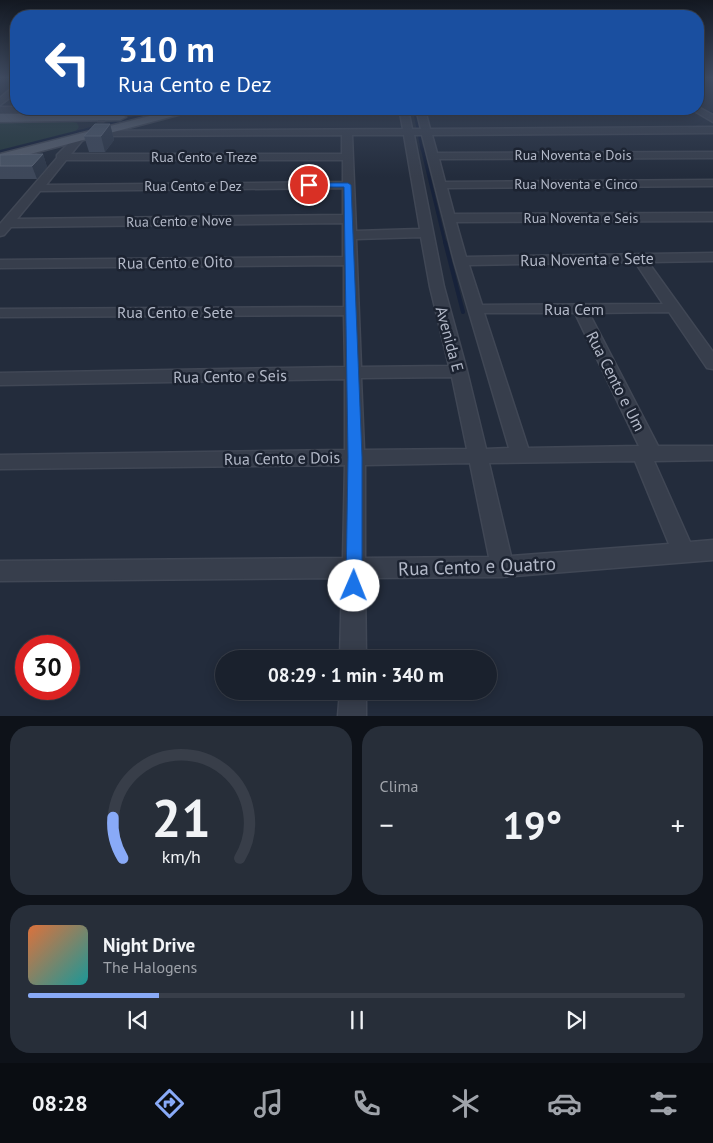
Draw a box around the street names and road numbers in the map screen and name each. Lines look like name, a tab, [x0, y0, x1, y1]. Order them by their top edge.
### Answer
street label: Rua Noventa e Dois	[514, 146, 632, 164]
street label: Rua Cento e Treze	[151, 148, 257, 166]
street label: Rua Noventa e Cinco	[514, 175, 638, 193]
street label: Rua Cento e Dez	[144, 177, 242, 195]
street label: Rua Noventa e Seis	[523, 209, 639, 227]
street label: Rua Cento e Nove	[126, 211, 232, 231]
street label: Rua Noventa e Sete	[520, 248, 654, 270]
street label: Rua Cento e Oito	[117, 251, 233, 273]
street label: Rua Cem	[544, 299, 604, 319]
street label: Rua Cento e Sete	[117, 302, 233, 322]
street label: Avenida E	[432, 304, 468, 374]
street label: Rua Cento e Um	[582, 328, 650, 434]
street label: Rua Cento e Seis	[173, 365, 287, 387]
street label: Rua Cento e Dois	[224, 447, 341, 469]
street label: Rua Cento e Quatro	[398, 551, 556, 581]

